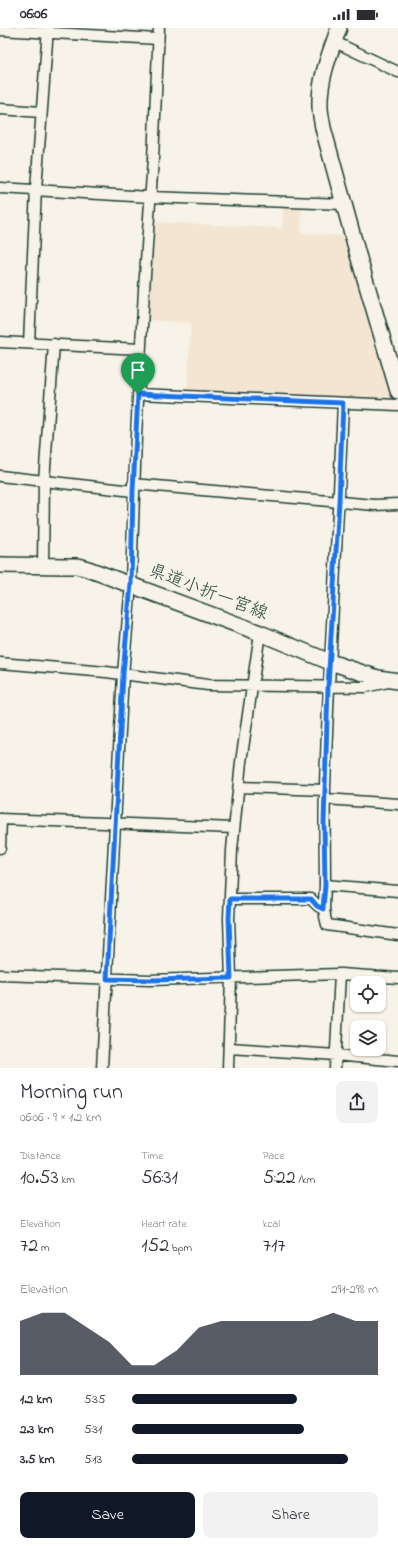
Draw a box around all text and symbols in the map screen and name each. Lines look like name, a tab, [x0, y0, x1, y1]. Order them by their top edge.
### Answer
text: 06:06	[20, 3, 47, 25]
pin	[121, 353, 155, 394]
icon: arrive	[127, 359, 149, 381]
street label: 県道小折一宮線	[145, 558, 271, 628]
map controls	[350, 976, 386, 1056]
button: locate	[350, 976, 386, 1012]
button: layers	[350, 1020, 386, 1056]
text: Morning run	[20, 1077, 123, 1109]
button: share	[336, 1081, 378, 1123]
text: 06:06 · 9 × 1.2 km	[20, 1108, 101, 1127]
text: Distance	[20, 1148, 61, 1164]
text: Time	[141, 1148, 163, 1164]
text: Pace	[263, 1148, 284, 1164]
text: 10.53	[20, 1164, 59, 1193]
text: 56:31	[141, 1164, 178, 1193]
text: 5:22	[263, 1164, 296, 1193]
text: km	[59, 1172, 75, 1188]
text: /km	[296, 1172, 315, 1188]
text: Elevation	[20, 1216, 60, 1232]
text: Heart rate	[141, 1216, 186, 1232]
text: kcal	[263, 1216, 280, 1232]
text: 72	[20, 1232, 38, 1261]
text: 152	[141, 1232, 169, 1261]
text: 717	[263, 1232, 286, 1261]
text: m	[38, 1240, 49, 1256]
text: bpm	[169, 1240, 192, 1256]
text: Elevation	[20, 1280, 68, 1299]
text: 291–298 m	[331, 1280, 378, 1299]
text: 1.2 km	[20, 1390, 52, 1409]
text: 5:35	[84, 1390, 105, 1409]
text: 2.3 km	[20, 1420, 54, 1439]
text: 5:31	[84, 1420, 102, 1439]
text: 3.5 km	[20, 1450, 55, 1469]
text: 5:13	[84, 1450, 102, 1469]
button: Save	[20, 1492, 195, 1538]
button: Share	[203, 1492, 378, 1538]

